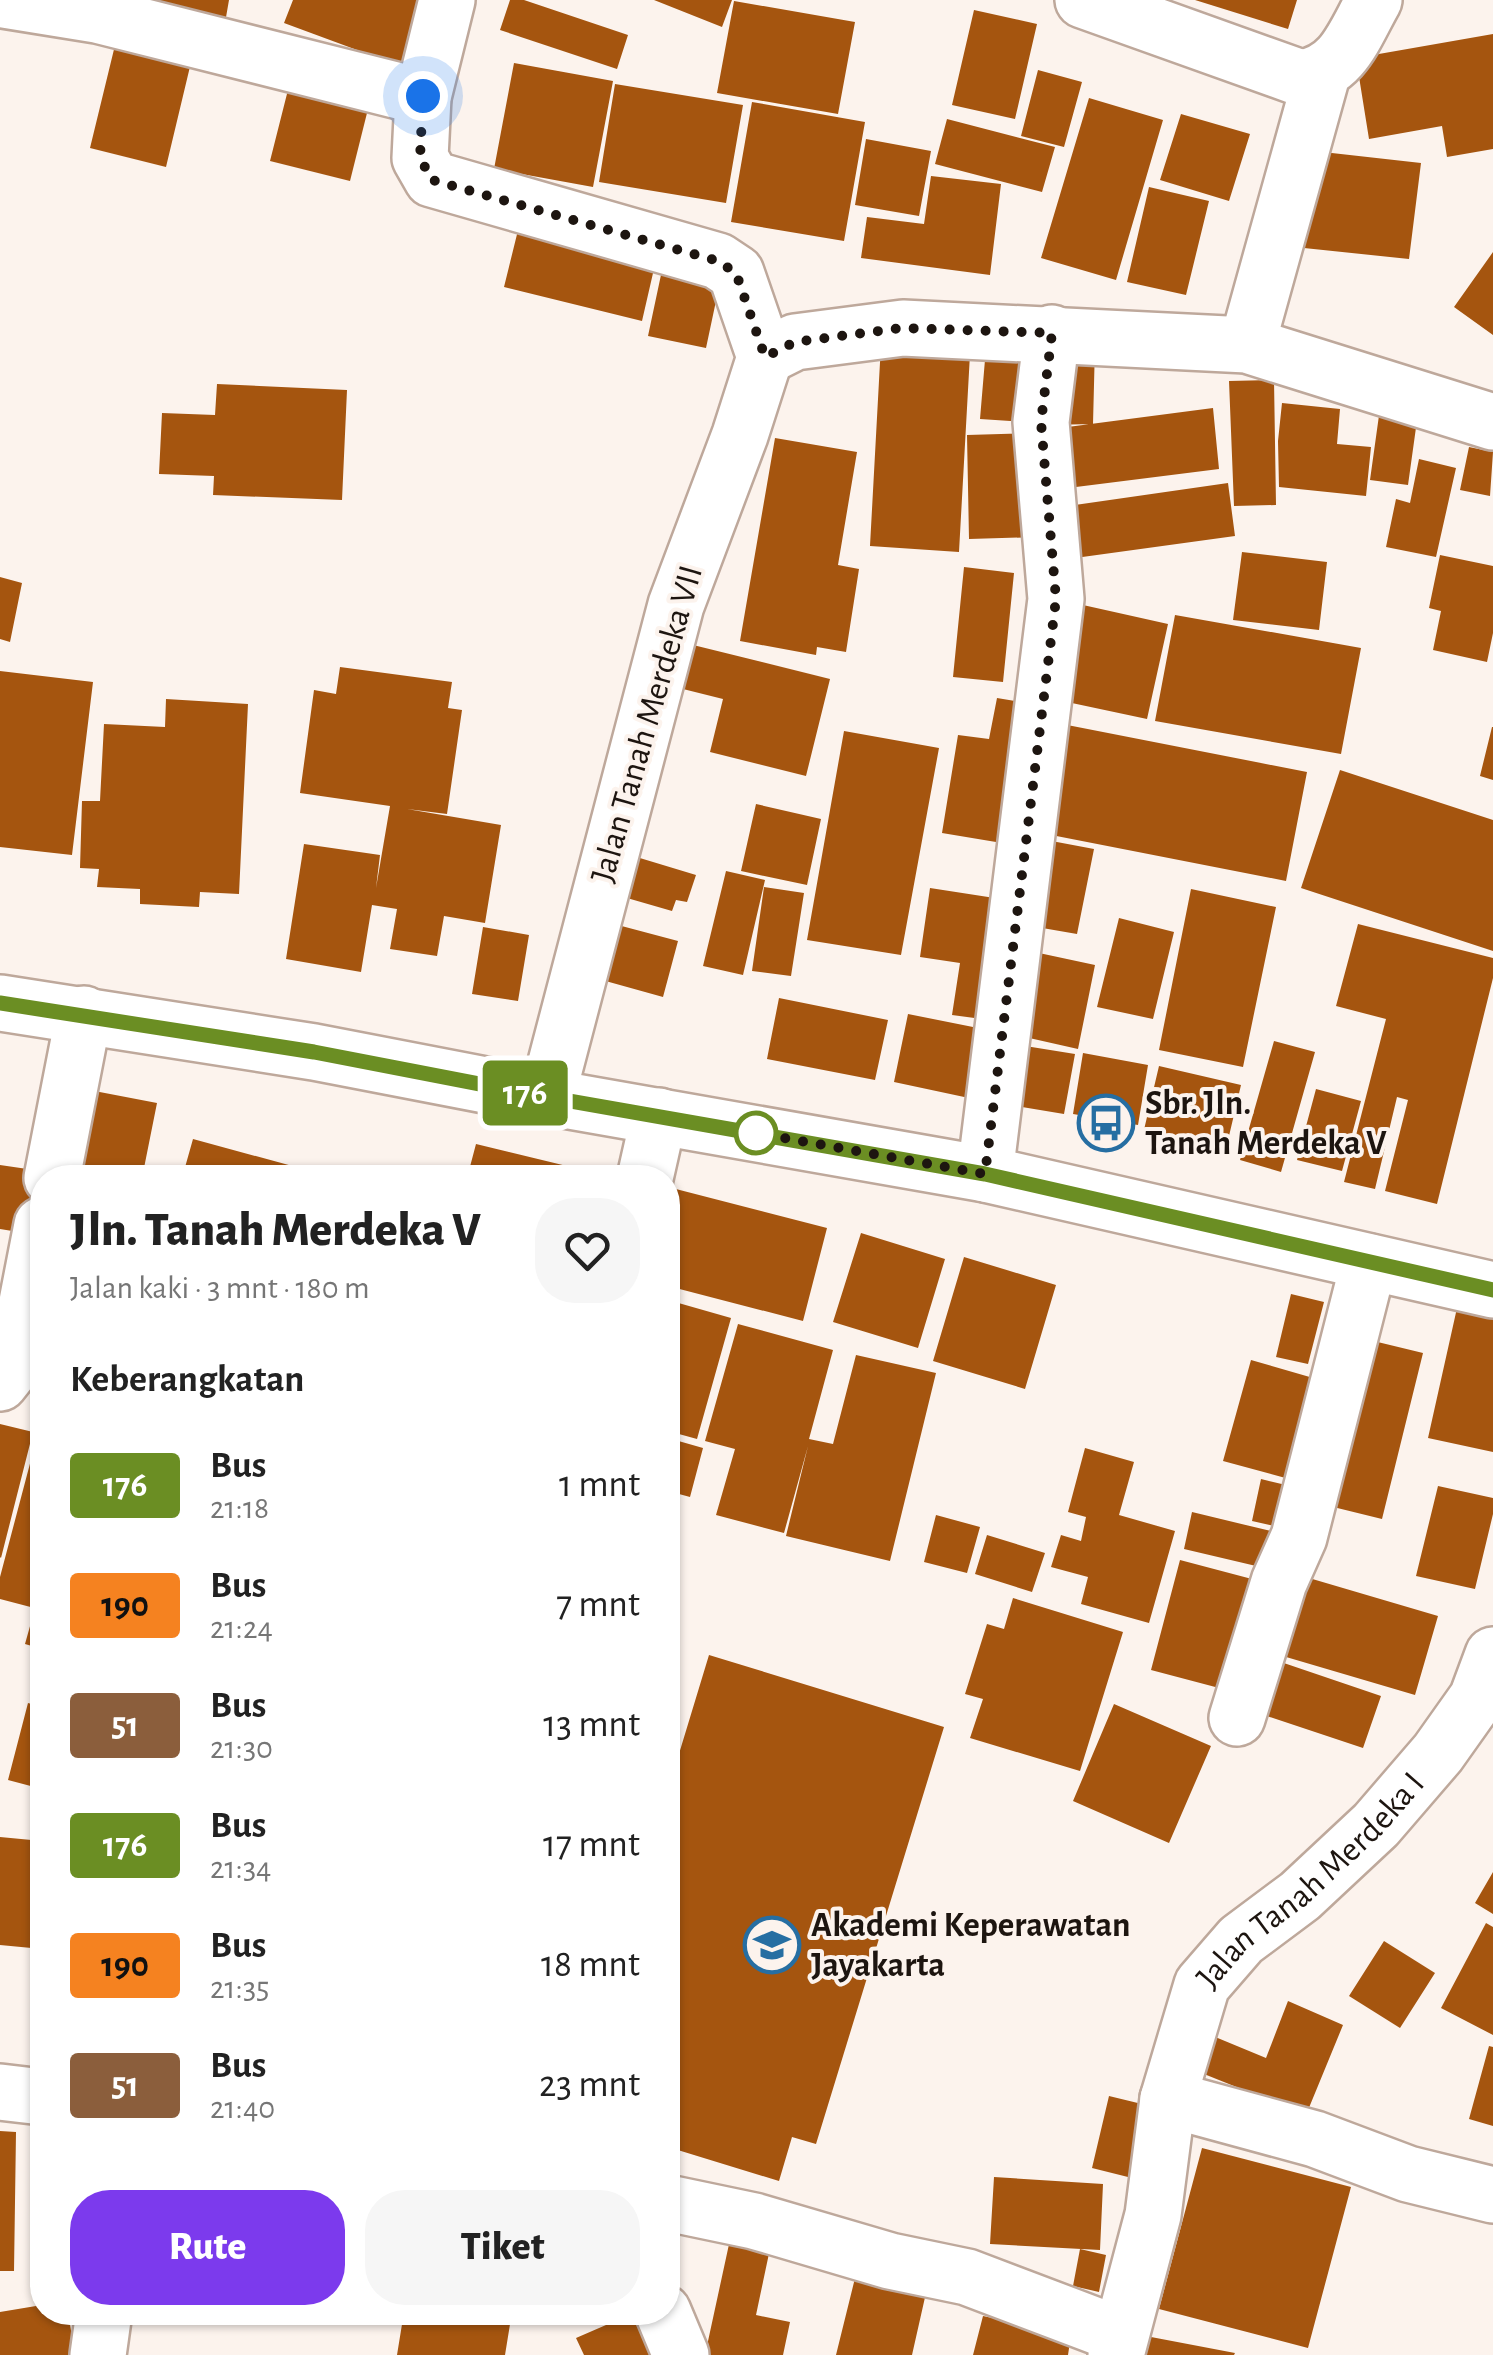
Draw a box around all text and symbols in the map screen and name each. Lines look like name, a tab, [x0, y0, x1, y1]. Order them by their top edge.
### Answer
your location	[398, 71, 448, 121]
street label: Jalan Tanah Merdeka VII	[585, 562, 709, 886]
line badge: 176	[468, 1060, 582, 1126]
text: 176	[503, 1076, 547, 1111]
place label: Sbr. Jln. Tanah Merdeka V	[1145, 1086, 1387, 1161]
bus stop icon: Sbr. Jln. Tanah Merdeka V	[1076, 1093, 1136, 1153]
unlabelled marker	[735, 1112, 777, 1154]
button: heart	[535, 1198, 640, 1303]
text: Jln. Tanah Merdeka V	[70, 1207, 481, 1255]
text: Jalan kaki · 3 mnt · 180 m	[70, 1272, 370, 1304]
text: Keberangkatan	[70, 1361, 304, 1399]
text: Bus	[210, 1447, 266, 1485]
text: 1 mnt	[559, 1466, 640, 1504]
text: 176	[103, 1468, 147, 1503]
text: 21:18	[210, 1492, 269, 1524]
text: Bus	[210, 1567, 266, 1605]
text: 7 mnt	[556, 1586, 640, 1624]
text: 190	[101, 1588, 149, 1623]
text: 21:24	[210, 1612, 273, 1644]
text: Bus	[210, 1687, 266, 1725]
text: 13 mnt	[543, 1706, 640, 1744]
text: 51	[111, 1708, 139, 1743]
text: 21:30	[210, 1732, 273, 1764]
street label: Jalan Tanah Merdeka I	[1190, 1765, 1431, 1995]
text: Bus	[210, 1807, 266, 1845]
text: 17 mnt	[543, 1826, 640, 1864]
text: 176	[103, 1828, 147, 1863]
text: 21:34	[210, 1852, 271, 1884]
place label: Akademi Keperawatan Jayakarta	[811, 1908, 1131, 1983]
school or university icon: Akademi Keperawatan Jayakarta	[742, 1915, 802, 1975]
text: Bus	[210, 1927, 266, 1965]
text: 18 mnt	[541, 1946, 640, 1984]
text: 190	[101, 1948, 149, 1983]
text: 21:35	[210, 1972, 269, 2004]
text: Bus	[210, 2047, 266, 2085]
text: 23 mnt	[539, 2066, 640, 2104]
text: 51	[111, 2068, 139, 2103]
text: 21:40	[210, 2092, 275, 2124]
button: Rute	[70, 2190, 345, 2305]
button: Tiket	[365, 2190, 640, 2305]

